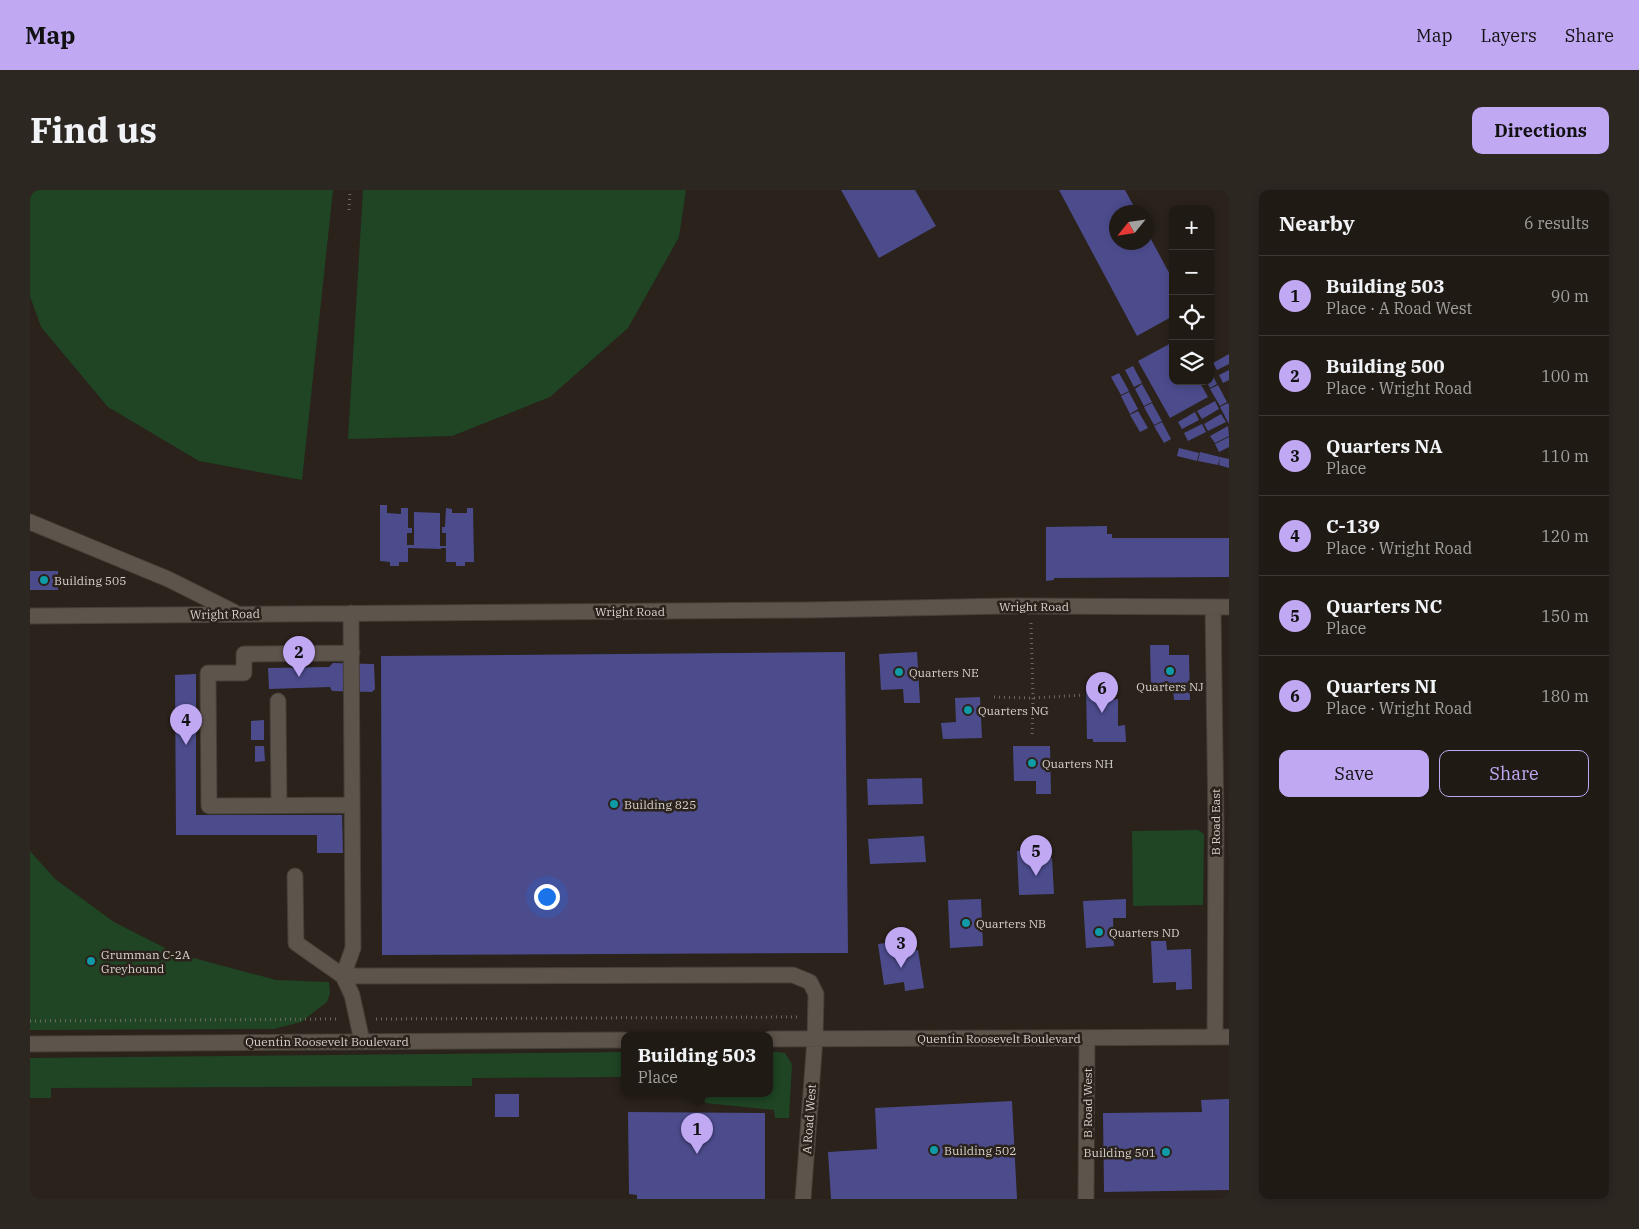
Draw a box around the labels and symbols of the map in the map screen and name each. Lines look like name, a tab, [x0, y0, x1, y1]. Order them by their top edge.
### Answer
north arrow	[1109, 205, 1154, 250]
place label: Building 505	[54, 573, 126, 588]
marker: Building 505	[38, 574, 50, 586]
street label: Wright Road	[999, 599, 1069, 614]
street label: Wright Road	[595, 604, 665, 619]
street label: Wright Road	[190, 606, 260, 622]
pin: 2	[283, 636, 315, 677]
place label: Quarters NE	[909, 665, 979, 680]
marker: Quarters NJ	[1164, 665, 1176, 677]
marker: Quarters NE	[893, 666, 905, 678]
pin: 6	[1086, 672, 1118, 713]
place label: Quarters NJ	[1136, 679, 1204, 694]
place label: Quarters NG	[978, 703, 1049, 718]
pin: 4	[170, 704, 202, 745]
marker: Quarters NG	[962, 704, 974, 716]
place label: Quarters NH	[1042, 756, 1113, 771]
marker: Quarters NH	[1026, 757, 1038, 769]
street label: B Road East	[1208, 789, 1223, 855]
place label: Building 825	[624, 797, 696, 812]
marker: Building 825	[608, 798, 620, 810]
pin: 5	[1020, 835, 1052, 876]
your location	[534, 884, 560, 910]
place label: Quarters NB	[976, 916, 1046, 931]
marker: Quarters NB	[960, 917, 972, 929]
place label: Quarters ND	[1109, 925, 1179, 940]
marker: Quarters ND	[1093, 926, 1105, 938]
pin: 3	[885, 927, 917, 968]
place label: Grumman C-2A Greyhound	[101, 947, 191, 976]
marker: Grumman C-2A Greyhound	[85, 955, 97, 967]
street label: Quentin Roosevelt Boulevard	[917, 1031, 1081, 1046]
street label: Quentin Roosevelt Boulevard	[245, 1034, 409, 1049]
street label: B Road West	[1080, 1068, 1095, 1138]
street label: A Road West	[799, 1084, 819, 1154]
pin: 1	[681, 1113, 713, 1154]
place label: Building 502	[944, 1143, 1016, 1158]
marker: Building 502	[928, 1144, 940, 1156]
place label: Building 501	[1084, 1145, 1156, 1160]
marker: Building 501	[1160, 1146, 1172, 1158]

